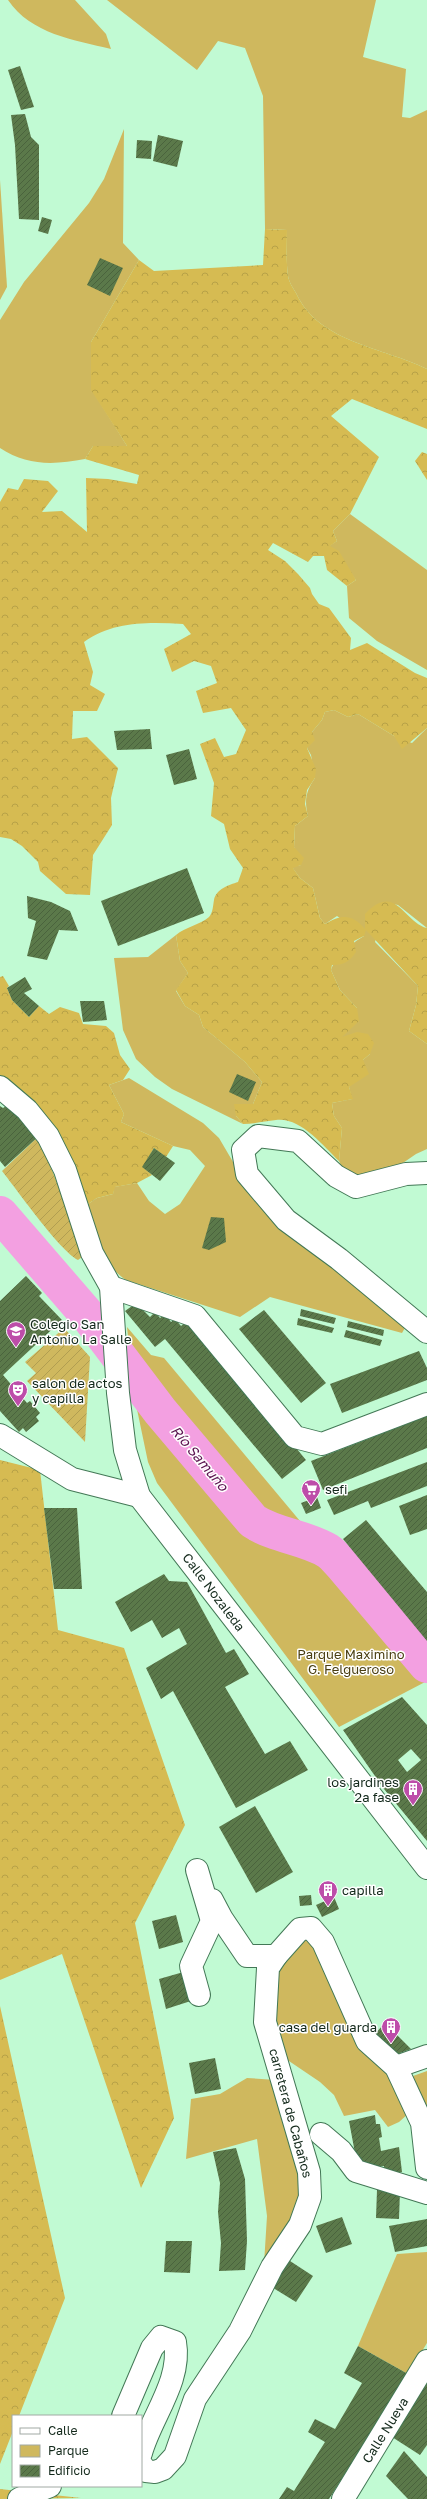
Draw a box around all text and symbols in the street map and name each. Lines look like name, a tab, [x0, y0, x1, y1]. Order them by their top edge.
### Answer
place label: Colegio San Antonio La Salle	[30, 1316, 132, 1347]
school or university icon: Colegio San Antonio La Salle	[5, 1320, 27, 1348]
place label: salon de actos y capilla	[32, 1375, 123, 1406]
theatre icon: salon de actos y capilla	[7, 1379, 29, 1407]
water label: Río Samuño	[168, 1422, 233, 1495]
supermarket icon: sefi	[300, 1478, 322, 1506]
place label: sefi	[325, 1481, 348, 1497]
street label: Calle Nozaleda	[179, 1550, 249, 1634]
park label: Parque Maximino G. Felgueroso	[297, 1646, 405, 1677]
place label: los jardines 2ª fase	[327, 1774, 399, 1805]
building icon: los jardines 2ª fase	[402, 1778, 424, 1806]
building icon: capilla	[317, 1879, 339, 1907]
place label: capilla	[342, 1882, 384, 1898]
building icon: casa del guarda	[380, 2016, 402, 2044]
place label: casa del guarda	[279, 2019, 377, 2035]
street label: carretera de Cabaños	[266, 2047, 316, 2180]
street label: Calle Nueva	[358, 2394, 412, 2466]
legend	[12, 2415, 142, 2487]
text: Calle	[48, 2423, 78, 2438]
text: Parque	[48, 2443, 89, 2458]
text: Edificio	[48, 2463, 90, 2478]

